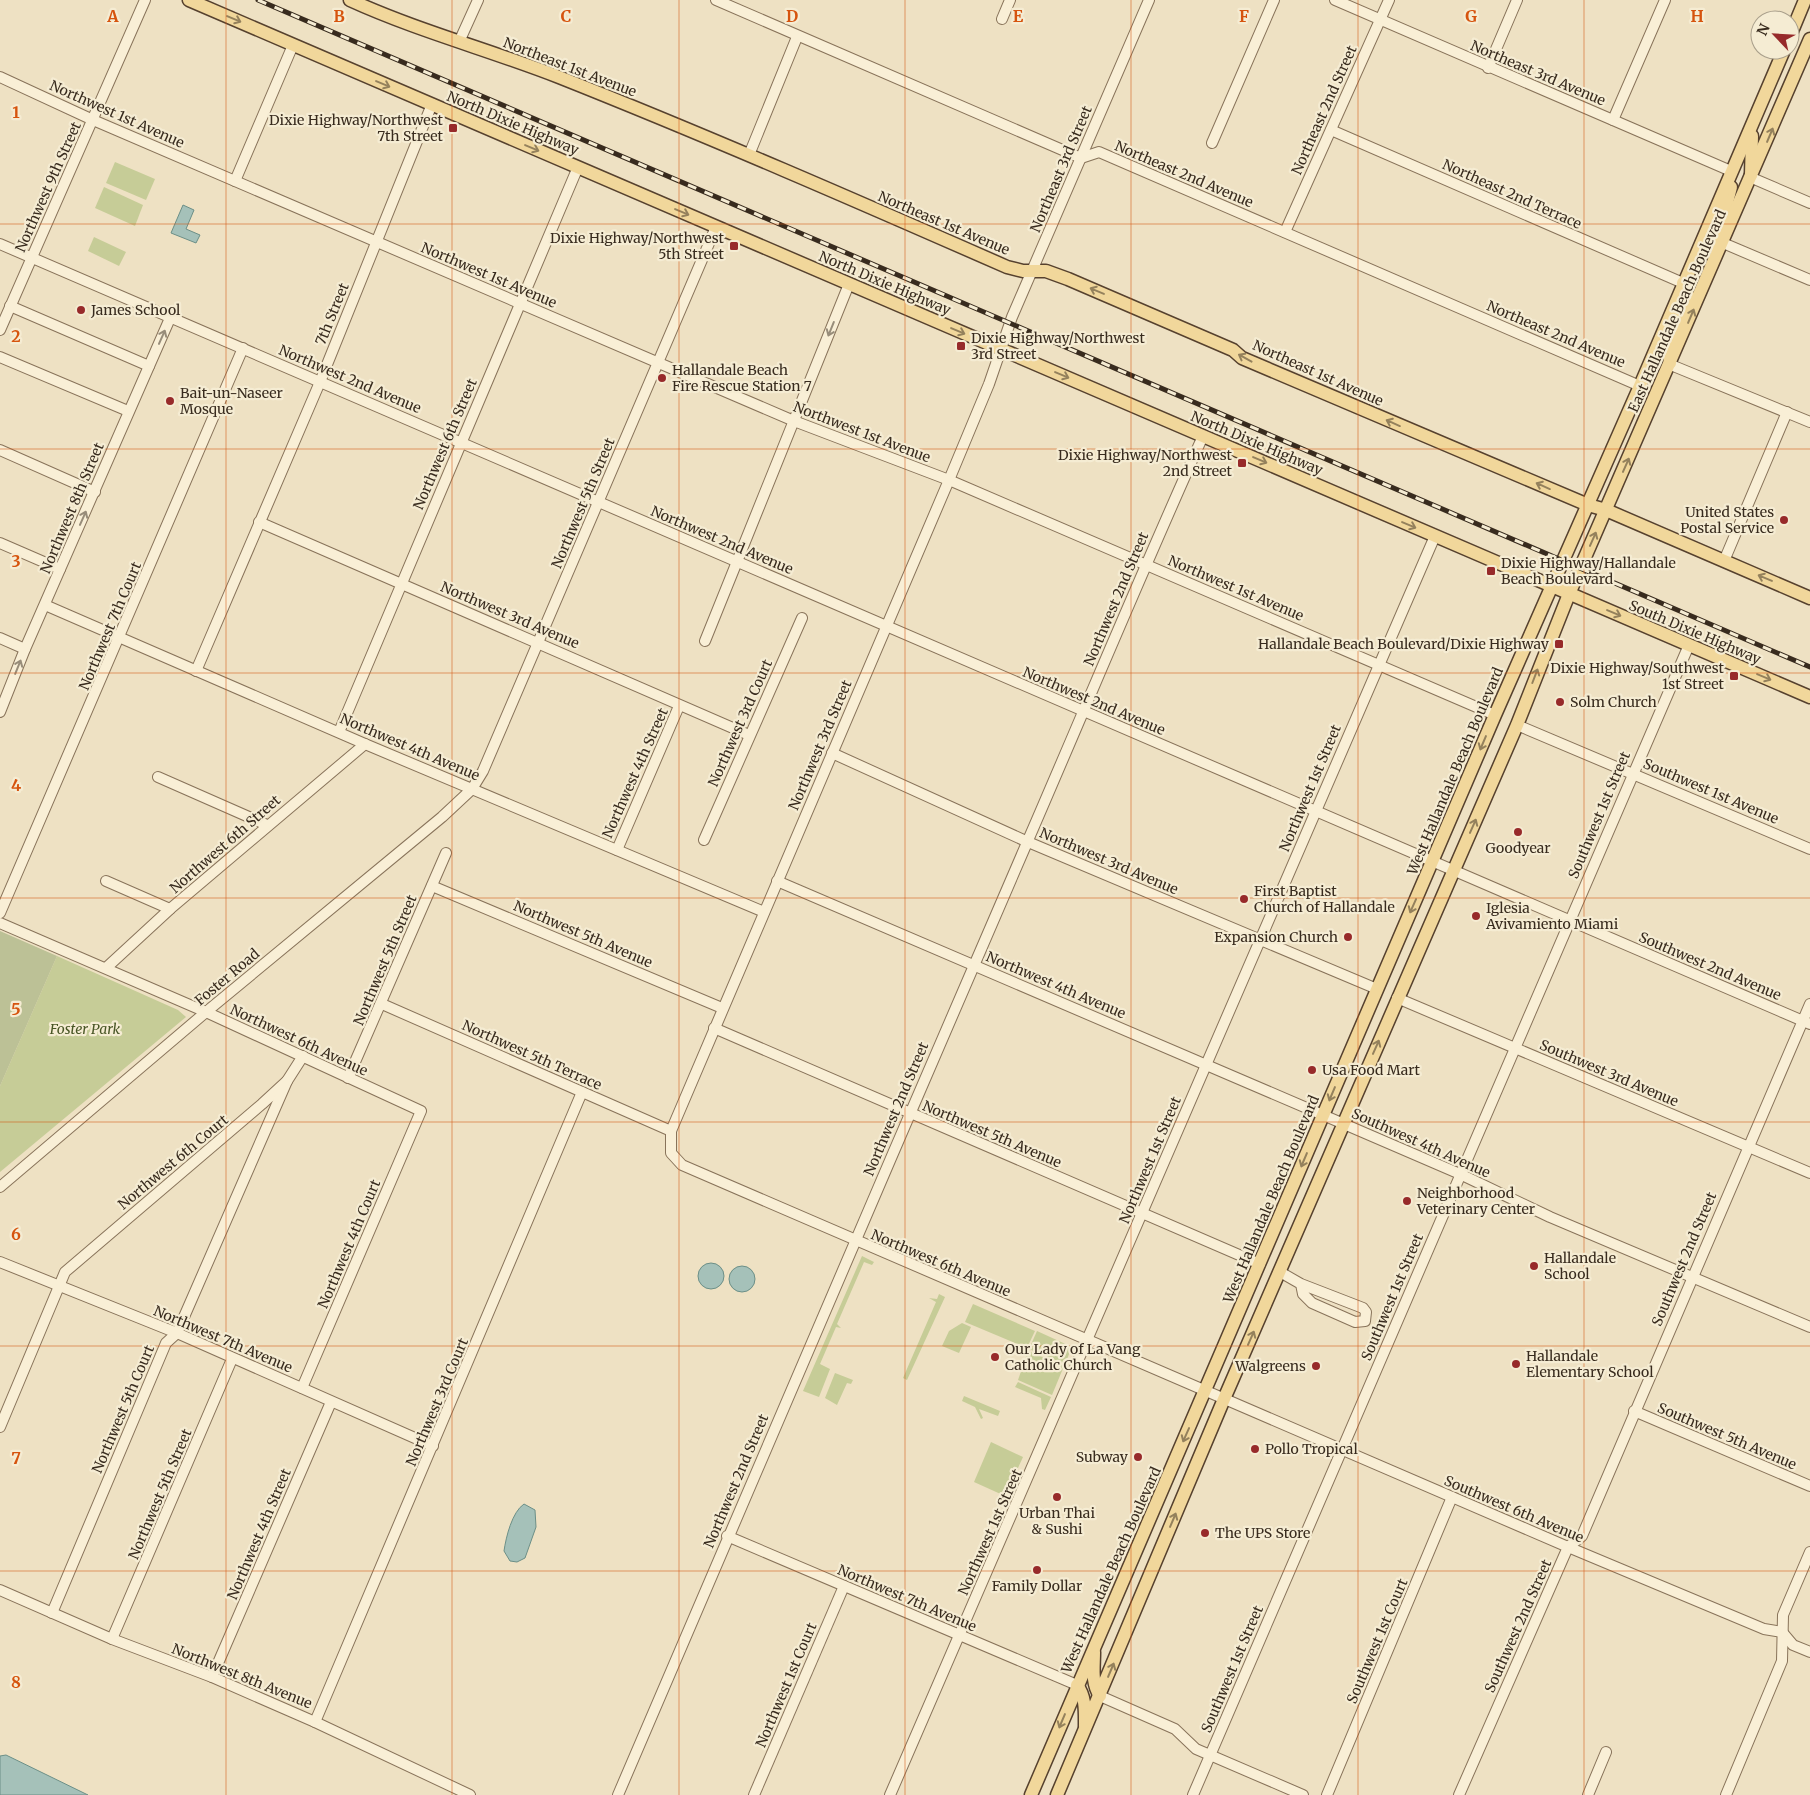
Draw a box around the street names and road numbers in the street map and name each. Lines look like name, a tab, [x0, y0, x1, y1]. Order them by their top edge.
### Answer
street label: Northeast 1st Avenue	[501, 33, 639, 101]
street label: Northeast 3rd Avenue	[1468, 36, 1608, 110]
street label: Northeast 2nd Street	[1287, 42, 1361, 177]
street label: Northwest 1st Avenue	[47, 76, 187, 152]
street label: North Dixie Highway	[444, 87, 583, 159]
street label: Northeast 3rd Street	[1026, 103, 1096, 235]
street label: Northwest 9th Street	[11, 119, 85, 255]
street label: Northeast 2nd Avenue	[1112, 137, 1256, 211]
street label: Northeast 2nd Terrace	[1440, 155, 1584, 233]
street label: Northeast 1st Avenue	[875, 187, 1013, 259]
street label: East Hallandale Beach Boulevard	[1624, 206, 1730, 415]
street label: Northwest 1st Avenue	[419, 238, 559, 312]
street label: North Dixie Highway	[816, 247, 955, 319]
street label: 7th Street	[311, 280, 353, 348]
street label: Northeast 2nd Avenue	[1484, 297, 1628, 371]
street label: Northeast 1st Avenue	[1250, 336, 1386, 410]
street label: Northwest 2nd Avenue	[276, 341, 424, 417]
street label: Northwest 6th Street	[409, 375, 481, 512]
street label: Northwest 1st Avenue	[791, 398, 933, 466]
street label: North Dixie Highway	[1188, 407, 1327, 479]
street label: Northwest 5th Street	[547, 435, 619, 571]
street label: Northwest 8th Street	[36, 439, 108, 576]
street label: Northwest 2nd Avenue	[648, 502, 796, 578]
street label: Northwest 2nd Street	[1080, 529, 1153, 669]
street label: Northwest 1st Avenue	[1166, 551, 1306, 625]
street label: Northwest 7th Court	[75, 559, 145, 693]
street label: Northwest 3rd Avenue	[438, 578, 582, 652]
street label: South Dixie Highway	[1626, 596, 1765, 668]
street label: Northwest 3rd Court	[704, 656, 776, 789]
street label: Northwest 2nd Avenue	[1020, 663, 1168, 739]
street label: West Hallandale Beach Boulevard	[1403, 664, 1507, 878]
street label: Northwest 3rd Street	[784, 677, 856, 813]
street label: Northwest 4th Street	[598, 705, 672, 841]
street label: Northwest 4th Avenue	[338, 709, 482, 785]
street label: Northwest 1st Street	[1275, 721, 1345, 854]
street label: Southwest 1st Street	[1564, 748, 1634, 881]
street label: Southwest 1st Avenue	[1641, 754, 1781, 828]
street label: Northwest 6th Street	[166, 791, 284, 897]
street label: Northwest 3rd Avenue	[1037, 824, 1181, 898]
street label: Northwest 5th Street	[349, 892, 421, 1028]
street label: Northwest 5th Avenue	[511, 897, 655, 971]
street label: Southwest 2nd Avenue	[1636, 928, 1784, 1004]
street label: Foster Road	[191, 944, 264, 1009]
street label: Northwest 4th Avenue	[984, 947, 1128, 1023]
street label: Northwest 6th Avenue	[227, 1000, 371, 1080]
street label: Northwest 5th Terrace	[459, 1016, 605, 1094]
street label: Southwest 3rd Avenue	[1537, 1036, 1681, 1110]
street label: Northwest 2nd Street	[860, 1039, 933, 1179]
street label: West Hallandale Beach Boulevard	[1219, 1092, 1323, 1306]
street label: Northwest 1st Street	[1115, 1093, 1185, 1226]
street label: Northwest 5th Avenue	[920, 1097, 1064, 1171]
street label: Southwest 4th Avenue	[1349, 1104, 1493, 1182]
street label: Northwest 6th Court	[114, 1110, 232, 1213]
street label: Northwest 4th Court	[314, 1176, 385, 1311]
street label: Southwest 2nd Street	[1648, 1189, 1721, 1329]
street label: Northwest 6th Avenue	[869, 1225, 1013, 1301]
street label: Southwest 1st Street	[1357, 1230, 1427, 1363]
street label: Northwest 7th Avenue	[151, 1302, 295, 1376]
street label: Northwest 3rd Court	[402, 1335, 472, 1469]
street label: Northwest 5th Court	[88, 1342, 158, 1476]
street label: Southwest 5th Avenue	[1655, 1399, 1799, 1473]
street label: Northwest 2nd Street	[700, 1411, 773, 1551]
street label: Northwest 5th Street	[124, 1426, 196, 1562]
street label: West Hallandale Beach Boulevard	[1057, 1464, 1165, 1677]
street label: Northwest 4th Street	[223, 1465, 295, 1602]
street label: Northwest 1st Street	[954, 1466, 1026, 1598]
street label: Southwest 6th Avenue	[1442, 1471, 1586, 1547]
street label: Southwest 2nd Street	[1481, 1556, 1556, 1695]
street label: Northwest 7th Avenue	[835, 1561, 979, 1635]
street label: Southwest 1st Court	[1343, 1575, 1412, 1706]
street label: Southwest 1st Street	[1197, 1602, 1267, 1735]
street label: Northwest 1st Court	[752, 1619, 821, 1750]
street label: Northwest 8th Avenue	[169, 1640, 315, 1712]

